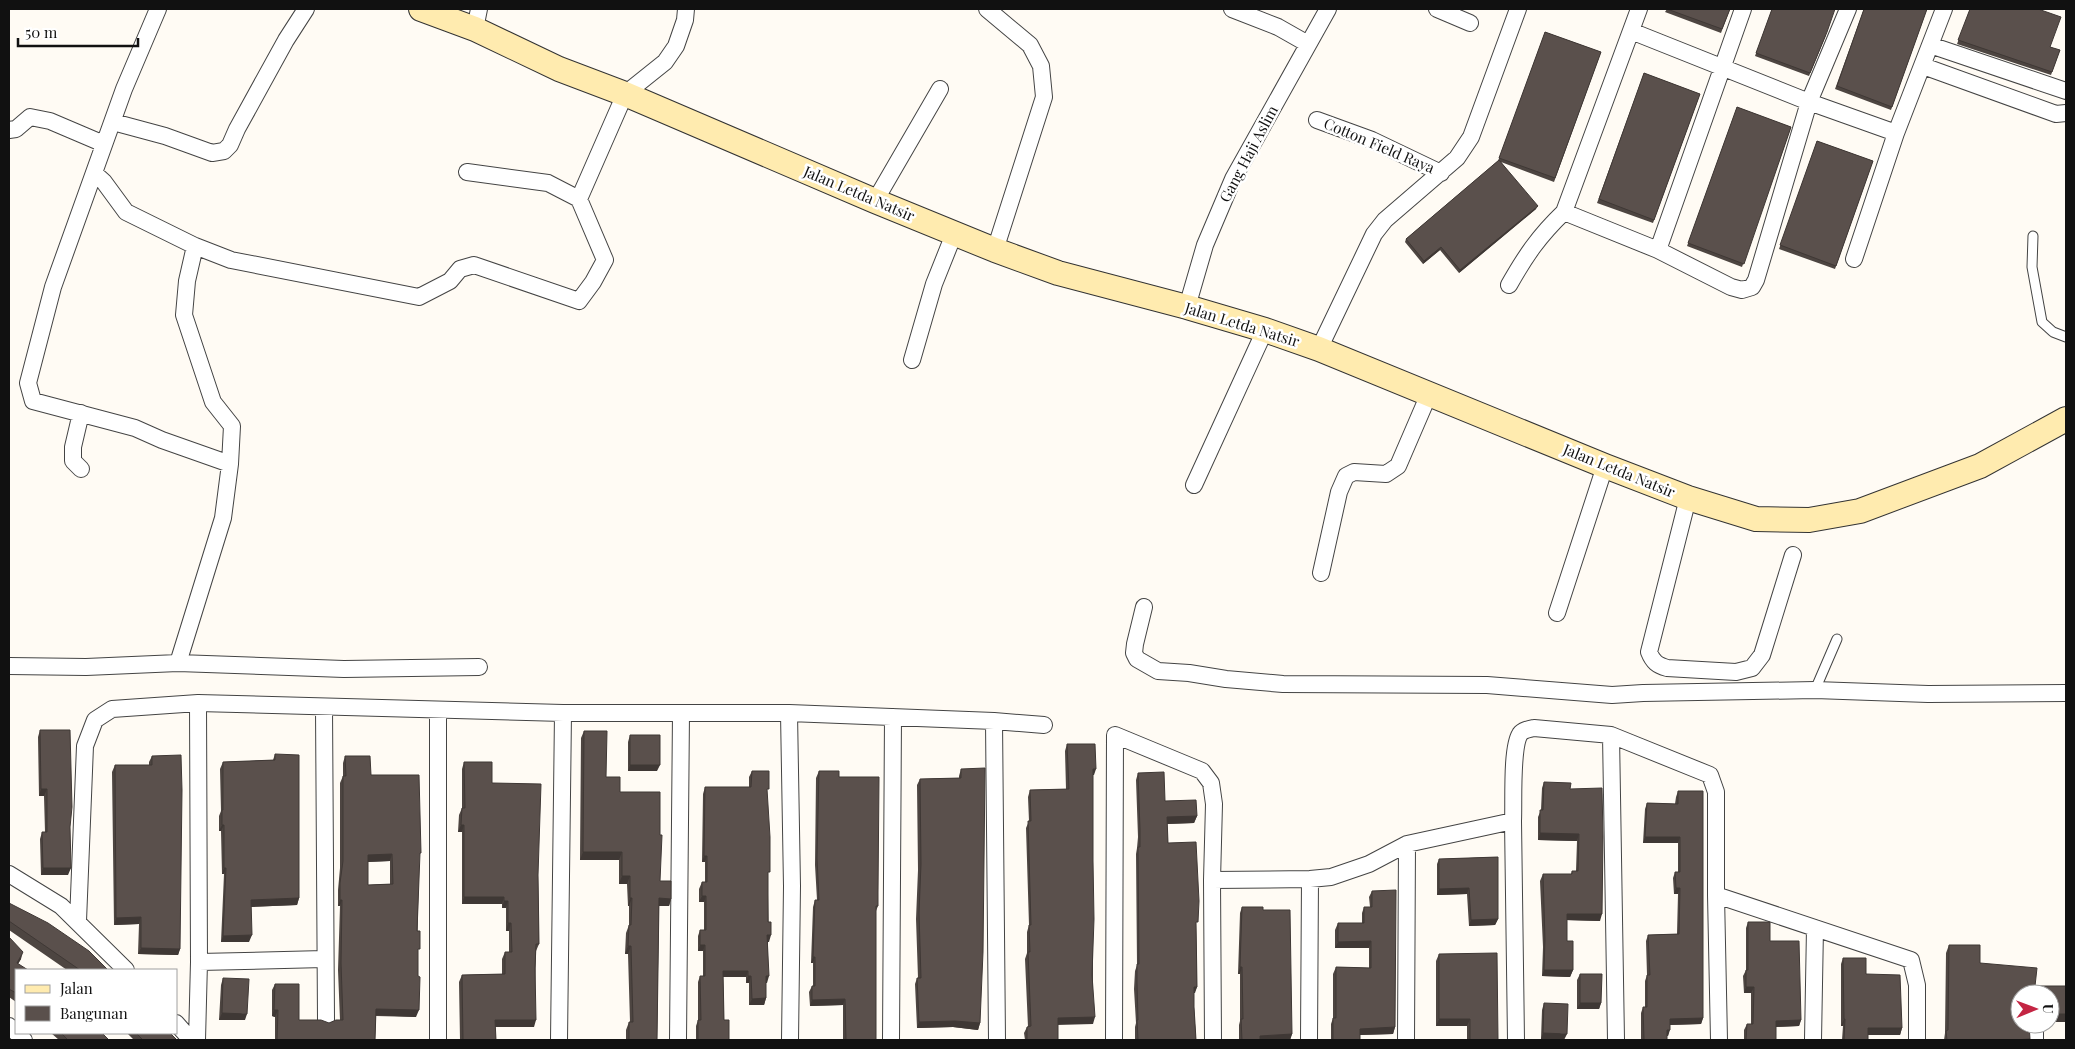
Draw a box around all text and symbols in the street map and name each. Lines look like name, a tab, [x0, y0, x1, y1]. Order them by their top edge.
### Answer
scale bar	[18, 15, 138, 47]
text: 50 m	[25, 22, 58, 42]
street label: Gang Haji Aslim	[1214, 101, 1282, 205]
street label: Cotton Field Raya	[1321, 113, 1438, 178]
street label: Jalan Letda Natsir	[800, 160, 918, 226]
street label: Jalan Letda Natsir	[1182, 297, 1302, 351]
street label: Jalan Letda Natsir	[1560, 438, 1678, 502]
legend	[15, 969, 178, 1034]
text: Jalan	[59, 978, 93, 998]
north arrow	[2010, 984, 2060, 1034]
text: Bangunan	[60, 1003, 128, 1023]
text: U	[2039, 1004, 2058, 1014]

